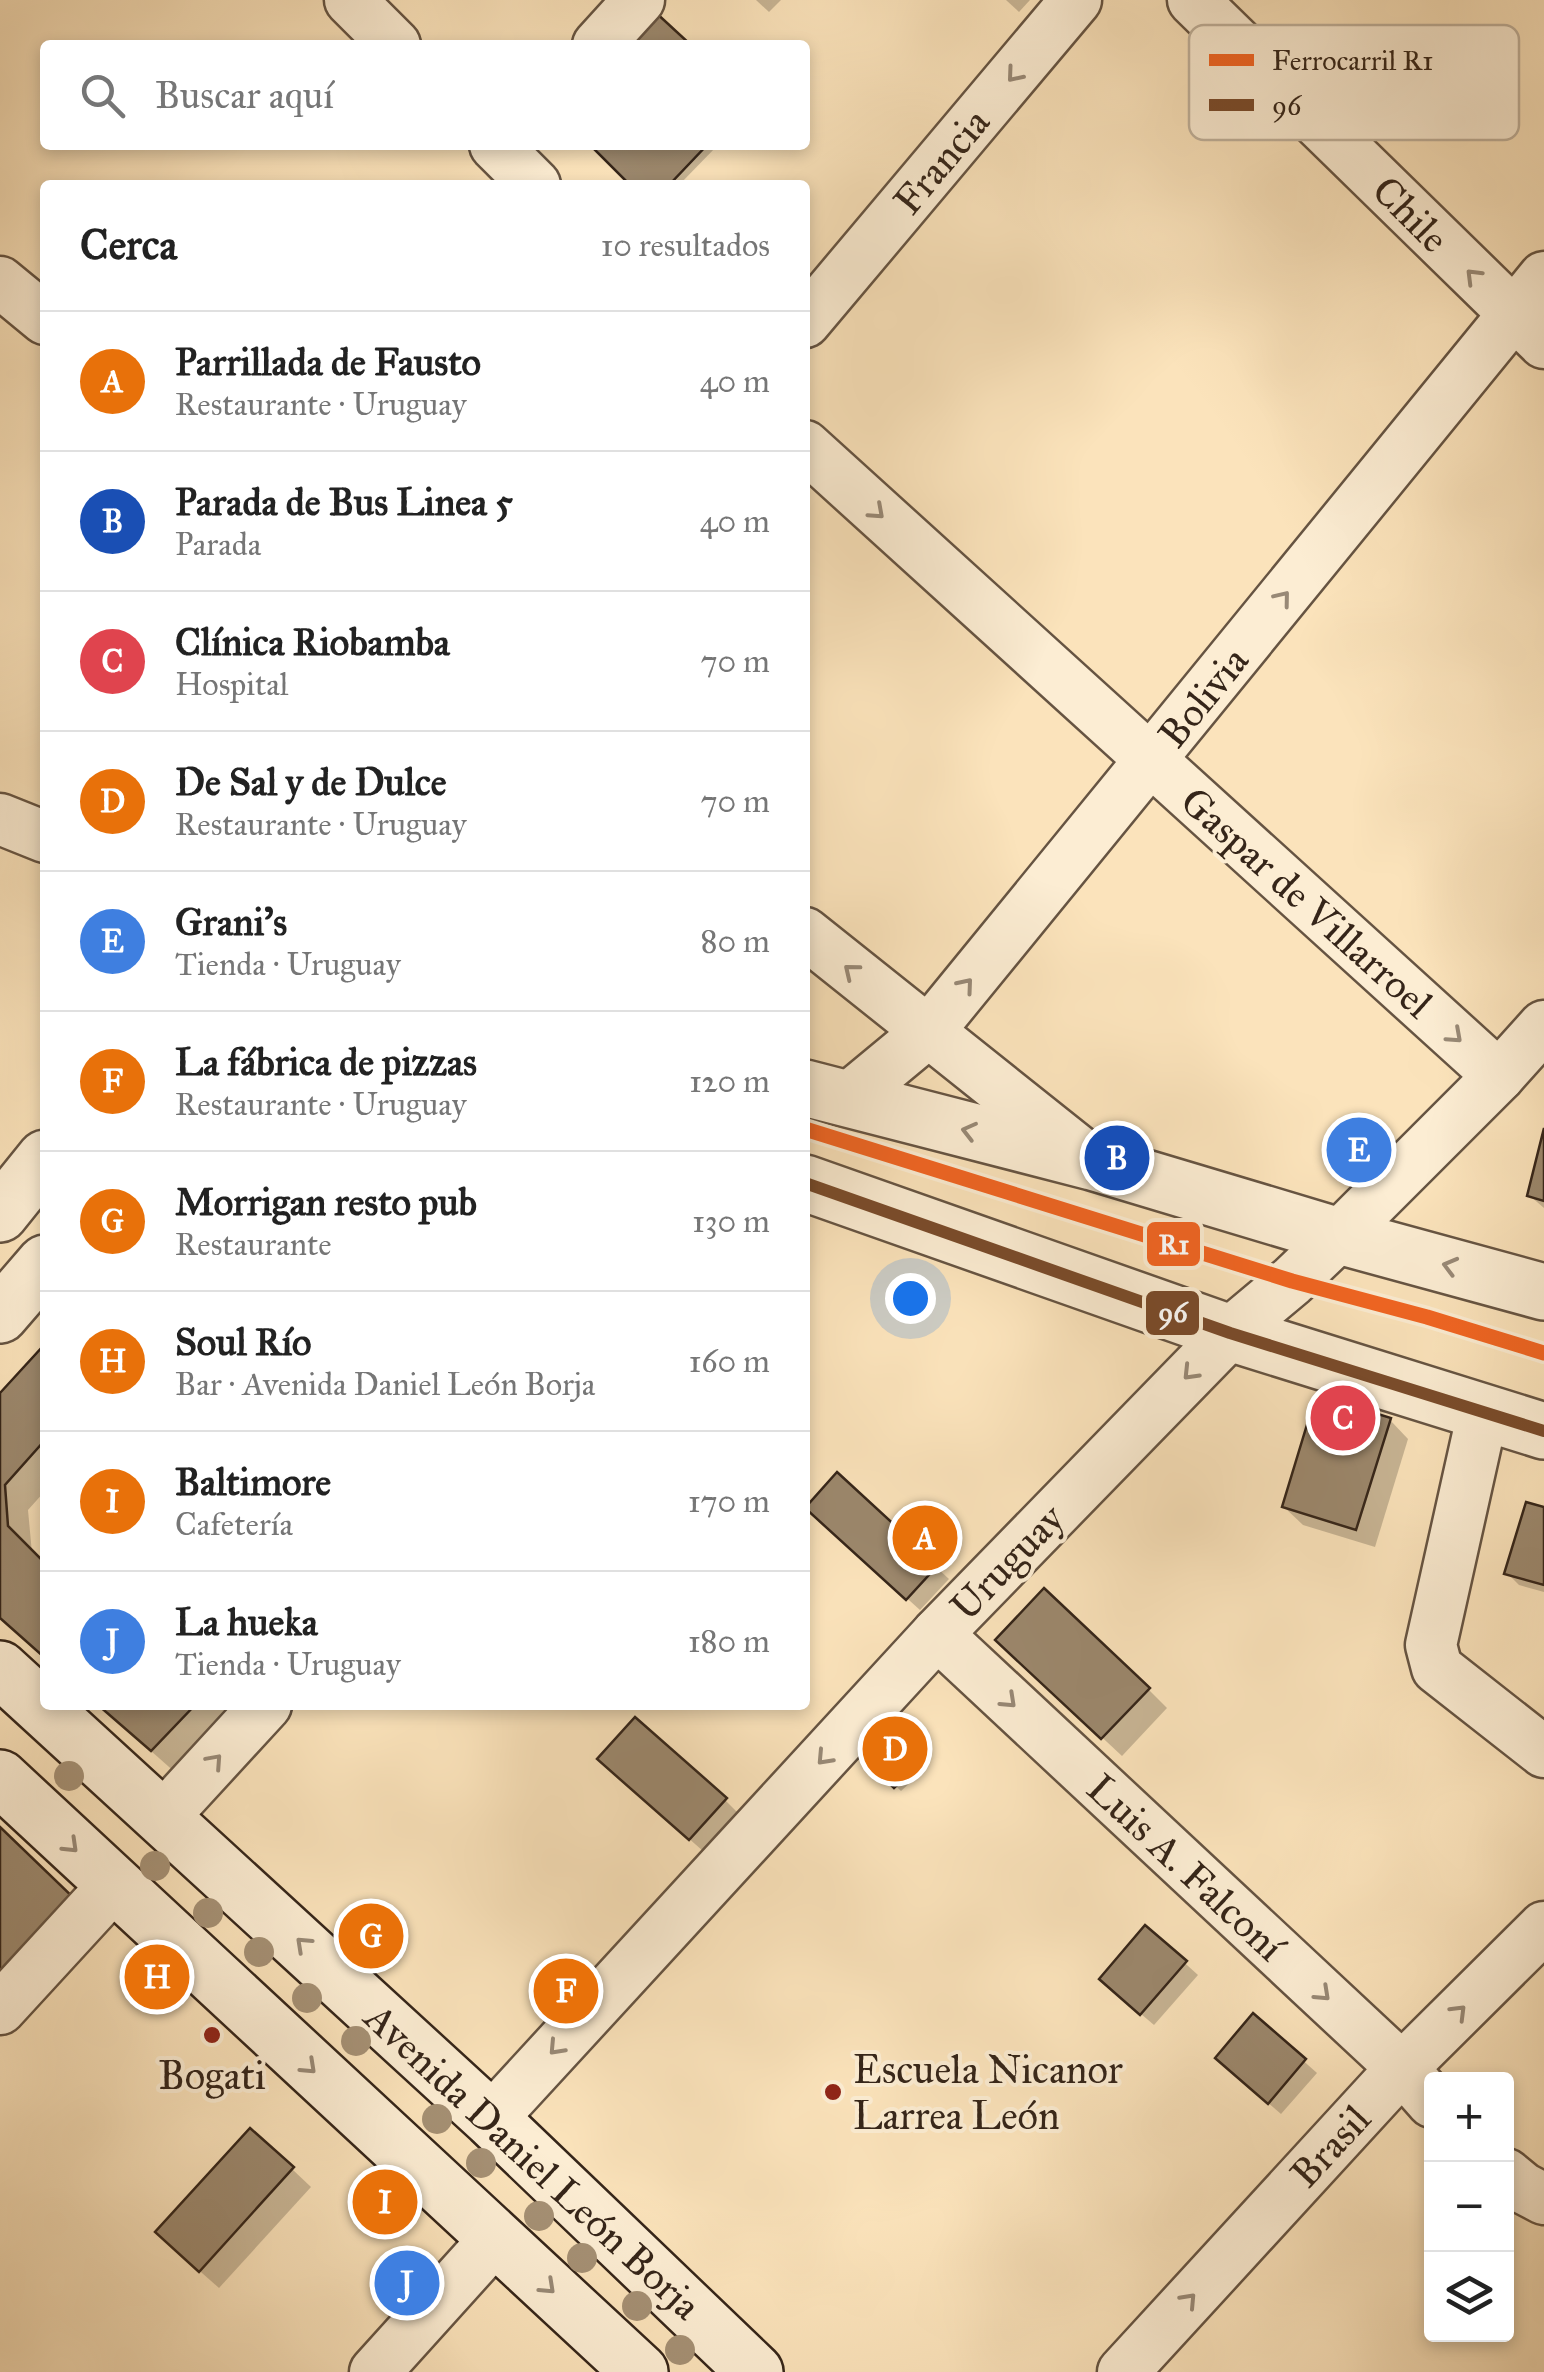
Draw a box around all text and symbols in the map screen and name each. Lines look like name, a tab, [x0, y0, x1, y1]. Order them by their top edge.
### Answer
legend	[1189, 25, 1519, 140]
search box	[40, 40, 810, 150]
text: Ferrocarril R1	[1272, 43, 1433, 78]
one-way arrow	[1007, 63, 1025, 81]
icon: search	[75, 68, 130, 123]
text: Buscar aquí	[155, 72, 334, 118]
text: 96	[1272, 88, 1303, 123]
street label: Francia	[883, 98, 1000, 224]
street label: Chile	[1362, 166, 1459, 263]
text: Cerca	[80, 219, 177, 271]
text: 10 resultados	[601, 226, 770, 265]
one-way arrow	[1467, 270, 1485, 288]
text: Parrillada de Fausto	[175, 339, 481, 385]
text: A	[102, 362, 123, 401]
text: 40 m	[700, 362, 770, 401]
text: Restaurante · Uruguay	[175, 385, 466, 424]
text: Parada de Bus Linea 5	[175, 479, 513, 525]
one-way arrow	[865, 500, 884, 518]
text: B	[102, 502, 123, 541]
text: 40 m	[700, 502, 770, 541]
text: Parada	[175, 525, 261, 564]
one-way arrow	[1271, 591, 1289, 609]
text: Clínica Riobamba	[175, 619, 450, 665]
street label: Bolivia	[1148, 637, 1259, 758]
text: C	[102, 642, 123, 681]
text: 70 m	[701, 642, 770, 681]
text: Hospital	[175, 665, 288, 704]
text: De Sal y de Dulce	[175, 759, 447, 805]
street label: Gaspar de Villarroel	[1171, 777, 1443, 1028]
text: D	[100, 782, 125, 821]
text: 70 m	[701, 782, 770, 821]
text: Restaurante · Uruguay	[175, 805, 466, 844]
text: Grani's	[175, 899, 287, 945]
text: E	[101, 922, 124, 961]
text: 80 m	[701, 922, 770, 961]
text: Tienda · Uruguay	[175, 945, 401, 984]
one-way arrow	[845, 965, 863, 983]
one-way arrow	[955, 978, 973, 996]
one-way arrow	[1443, 1024, 1462, 1042]
text: La fábrica de pizzas	[175, 1039, 477, 1085]
text: F	[102, 1062, 123, 1101]
text: 120 m	[689, 1062, 770, 1101]
text: Restaurante · Uruguay	[175, 1085, 466, 1124]
pin: E	[1326, 1112, 1392, 1188]
pin: B	[1084, 1120, 1150, 1196]
one-way arrow	[961, 1122, 978, 1143]
text: Morrigan resto pub	[175, 1179, 477, 1225]
text: G	[101, 1202, 124, 1241]
text: 130 m	[692, 1202, 770, 1241]
line badge: R1	[1145, 1220, 1202, 1268]
text: Restaurante	[175, 1225, 332, 1264]
text: R1	[1159, 1227, 1189, 1262]
one-way arrow	[1442, 1257, 1459, 1278]
your location	[885, 1273, 936, 1324]
line badge: 96	[1144, 1289, 1201, 1337]
text: 96	[1158, 1295, 1189, 1330]
text: Soul Río	[175, 1319, 311, 1365]
text: H	[99, 1342, 126, 1381]
text: 160 m	[689, 1342, 770, 1381]
one-way arrow	[1184, 1362, 1202, 1380]
text: Bar · Avenida Daniel León Borja	[175, 1365, 595, 1404]
pin: C	[1310, 1380, 1376, 1456]
text: Baltimore	[175, 1459, 331, 1505]
text: I	[106, 1482, 119, 1521]
text: 170 m	[688, 1482, 770, 1521]
street label: Uruguay	[940, 1493, 1075, 1631]
pin: A	[892, 1500, 958, 1576]
text: Cafetería	[175, 1505, 293, 1544]
text: La hueka	[175, 1599, 318, 1645]
text: J	[106, 1622, 119, 1661]
text: 180 m	[688, 1622, 770, 1661]
text: Tienda · Uruguay	[175, 1645, 401, 1684]
one-way arrow	[997, 1689, 1015, 1707]
pin: D	[862, 1712, 928, 1786]
one-way arrow	[818, 1746, 836, 1764]
one-way arrow	[203, 1754, 221, 1773]
street label: Luis A. Falconí	[1077, 1764, 1296, 1972]
one-way arrow	[59, 1834, 77, 1852]
pin: G	[338, 1898, 404, 1974]
one-way arrow	[296, 1938, 314, 1956]
pin: H	[124, 1940, 190, 2014]
pin: F	[534, 1954, 598, 2028]
one-way arrow	[1311, 1982, 1330, 2000]
street label: Avenida Daniel León Borja	[353, 1992, 711, 2330]
one-way arrow	[1447, 2005, 1465, 2023]
marker: Bogati	[201, 2024, 223, 2046]
one-way arrow	[550, 2036, 568, 2055]
place label: Escuela Nicanor Larrea León	[853, 2045, 1123, 2140]
place label: Bogati	[158, 2051, 266, 2100]
one-way arrow	[297, 2055, 316, 2073]
map controls	[1424, 2072, 1514, 2342]
button: +	[1424, 2072, 1514, 2162]
marker: Escuela Nicanor Larrea León	[822, 2081, 844, 2103]
street label: Brasil	[1280, 2095, 1381, 2198]
button: −	[1424, 2162, 1514, 2252]
pin: I	[352, 2164, 418, 2240]
pin: J	[374, 2246, 440, 2320]
button: layers	[1424, 2252, 1514, 2342]
one-way arrow	[536, 2275, 554, 2293]
one-way arrow	[1177, 2293, 1195, 2312]

